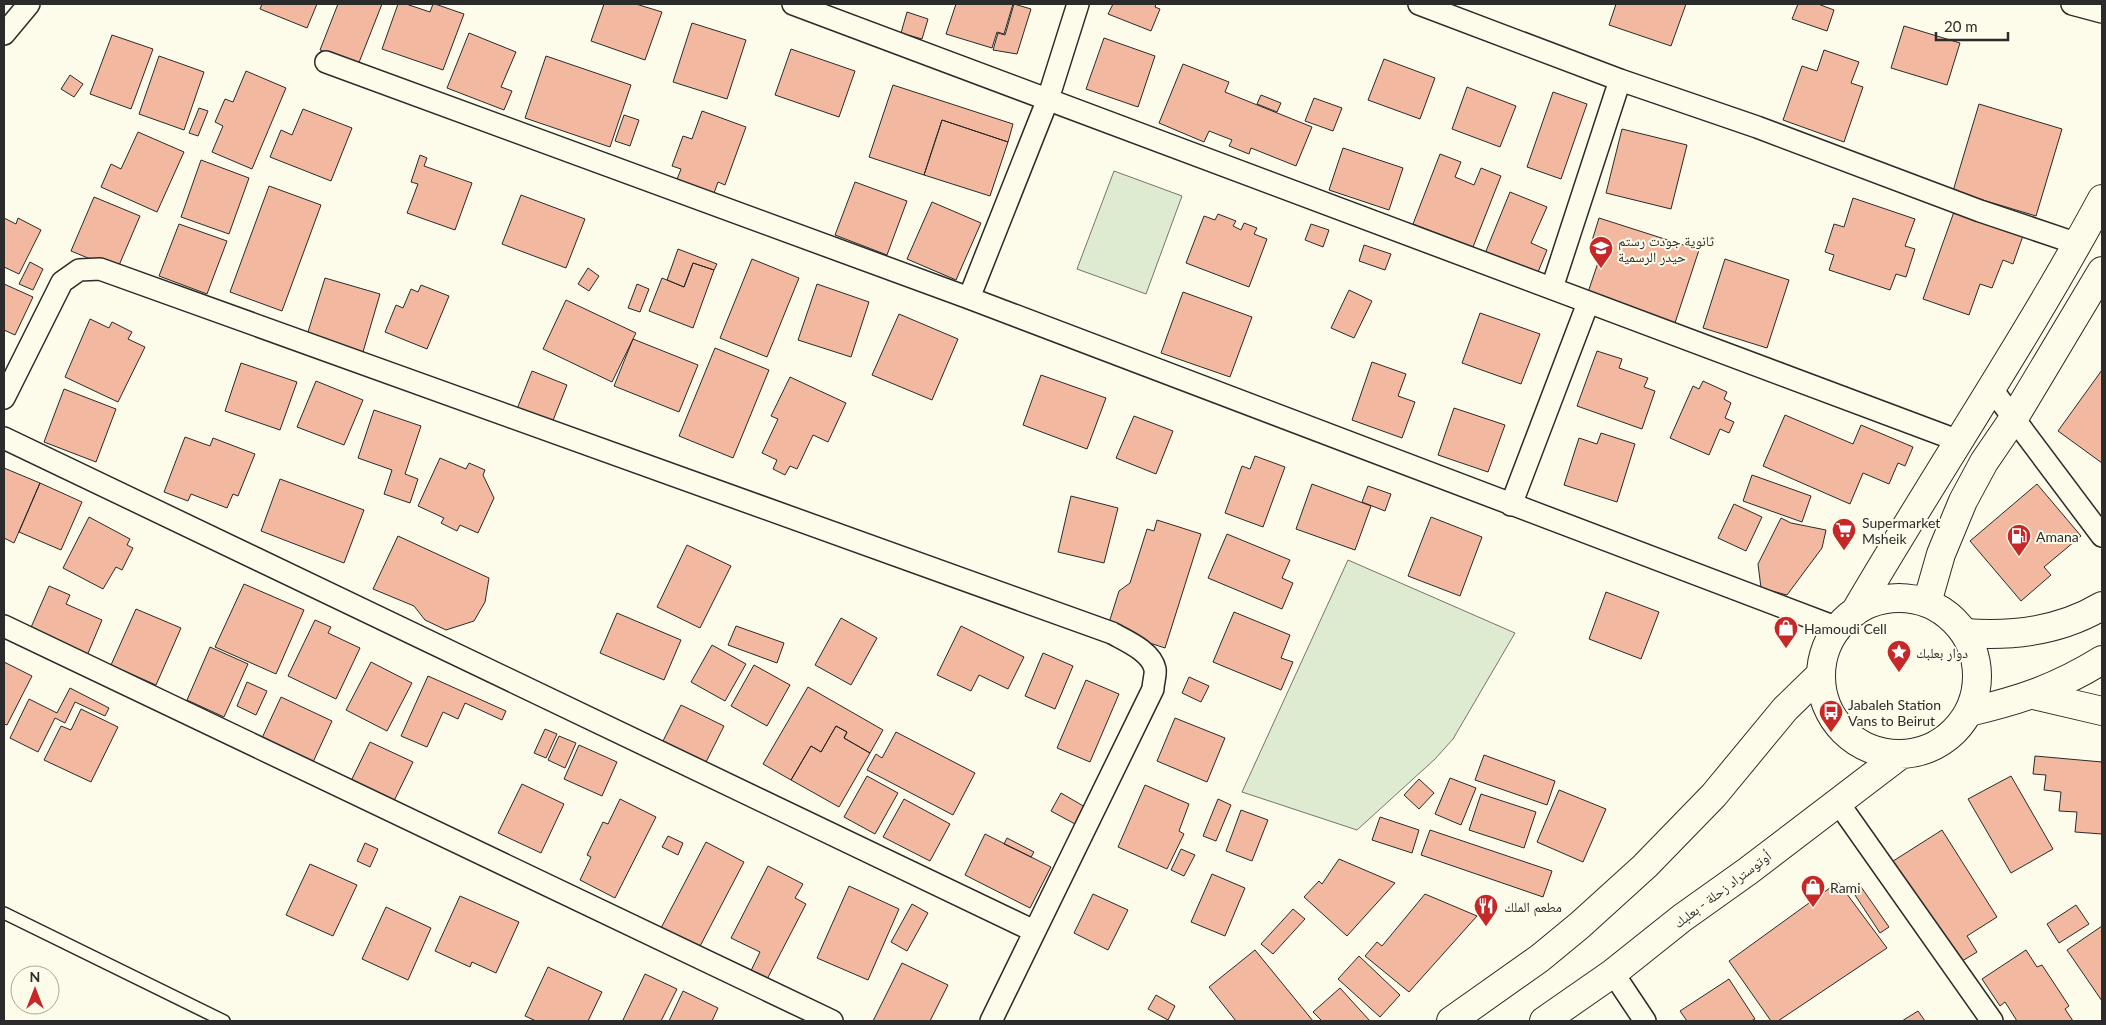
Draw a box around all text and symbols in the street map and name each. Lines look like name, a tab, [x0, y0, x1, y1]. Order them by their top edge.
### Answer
scale bar	[1936, 10, 2008, 42]
text: 20 m	[1944, 17, 1978, 35]
place label: ثانوية جودت رستم حيدر الرسمية	[1618, 232, 1714, 266]
school or university icon: ثانوية جودت رستم حيدر الرسمية	[1588, 235, 1614, 269]
place label: Supermarket Msheik	[1862, 514, 1940, 547]
supermarket icon: Supermarket Msheik	[1831, 517, 1857, 551]
fuel station icon: Amana	[2006, 523, 2032, 557]
place label: Amana	[2036, 528, 2079, 545]
shop icon: Hamoudi Cell	[1773, 615, 1799, 649]
place label: Hamoudi Cell	[1804, 620, 1887, 637]
place icon: دوار بعلبك	[1886, 639, 1912, 673]
place label: دوار بعلبك	[1916, 644, 1968, 662]
place label: Jabaleh Station Vans to Beirut	[1848, 696, 1941, 729]
bus stop icon: Jabaleh Station Vans to Beirut	[1818, 699, 1844, 733]
street label: أوتوستراد زحلة - بعلبك	[1670, 847, 1775, 932]
shop icon: Rami	[1800, 874, 1826, 908]
place label: Rami	[1830, 879, 1861, 896]
restaurant icon: مطعم الملك	[1473, 893, 1499, 927]
place label: مطعم الملك	[1504, 898, 1562, 917]
north arrow	[10, 965, 60, 1015]
text: N	[30, 968, 40, 985]

